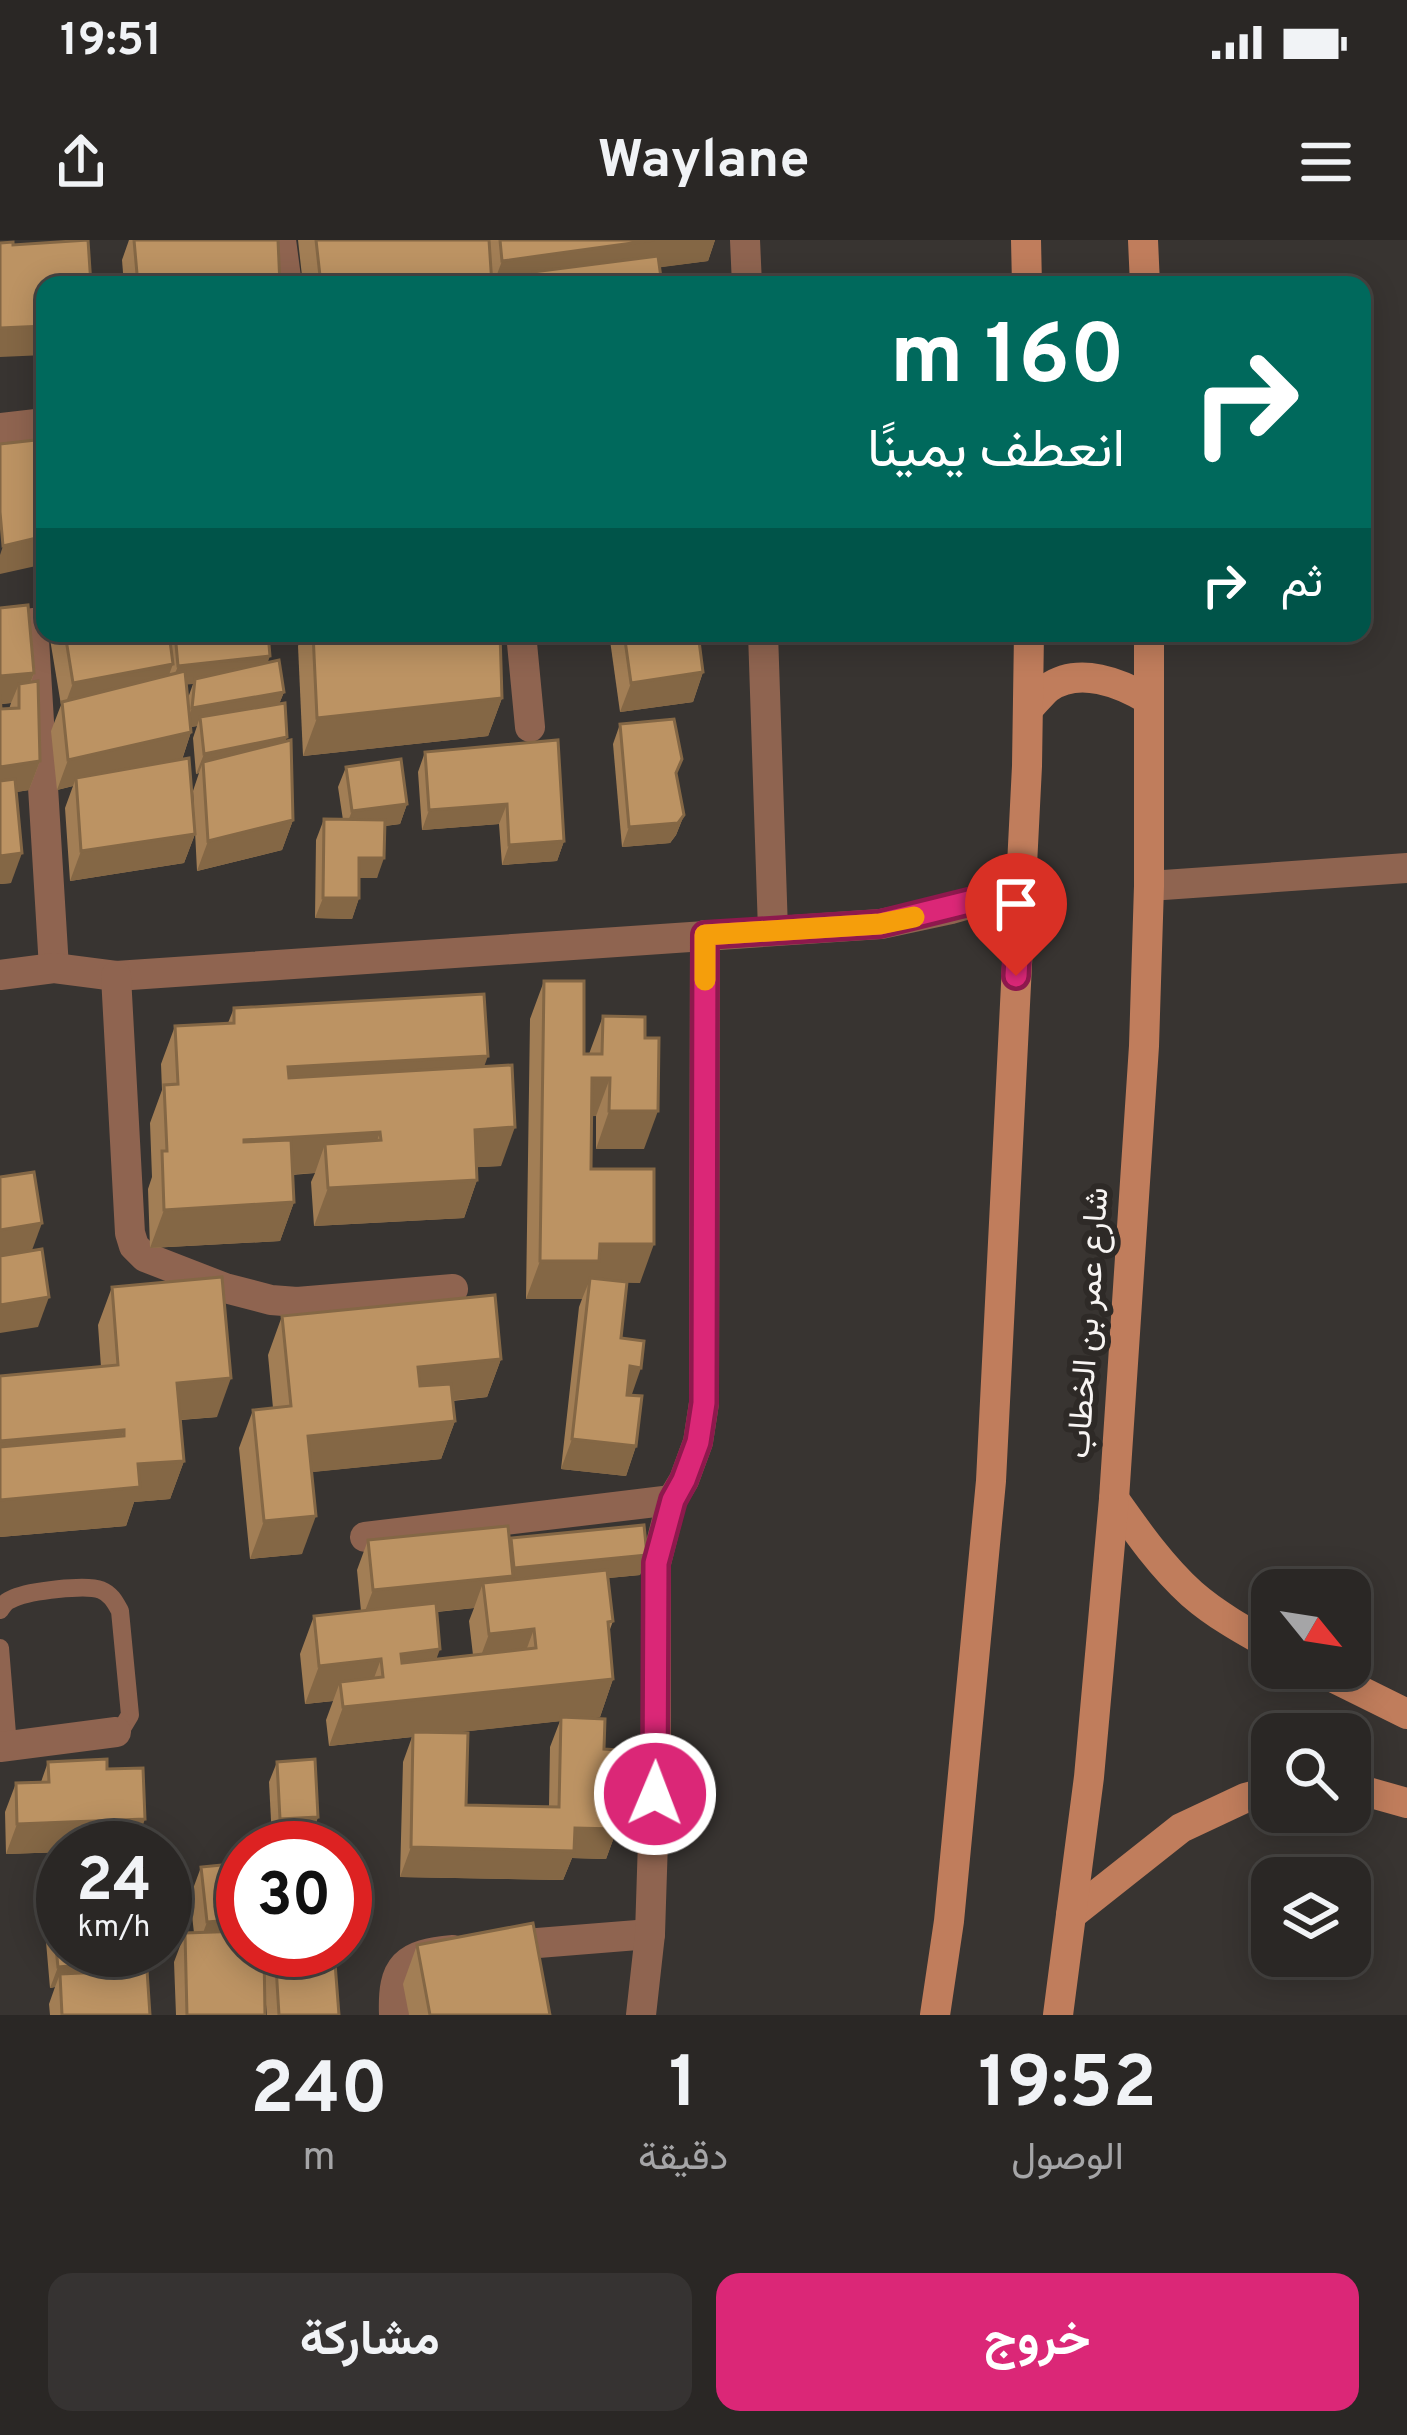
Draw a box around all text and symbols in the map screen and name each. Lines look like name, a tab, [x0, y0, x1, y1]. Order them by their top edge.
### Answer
text: 19:51	[60, 14, 162, 71]
text: Waylane	[597, 128, 810, 197]
icon: share	[48, 129, 114, 195]
icon: menu	[1293, 129, 1359, 195]
text: 160 m	[890, 307, 1125, 413]
icon: right	[1167, 324, 1323, 480]
text: انعطف يمينًا	[867, 418, 1125, 487]
icon: right	[1191, 552, 1257, 618]
text: ثم	[1281, 556, 1323, 613]
pin	[965, 853, 1067, 976]
icon: arrive	[983, 871, 1049, 937]
street label: شارع عمر بن الخطاب	[1060, 1186, 1120, 1460]
north arrow	[1251, 1569, 1371, 1689]
map controls	[1251, 1569, 1371, 1977]
button: search	[1251, 1713, 1371, 1833]
position arrow	[592, 1731, 718, 1857]
speed limit sign: 30	[216, 1821, 372, 1977]
text: 24	[76, 1846, 152, 1922]
button: layers	[1251, 1857, 1371, 1977]
text: km/h	[78, 1910, 150, 1947]
text: 1	[669, 2041, 697, 2133]
text: 19:52	[978, 2041, 1157, 2133]
text: 240	[250, 2047, 388, 2139]
text: m	[302, 2135, 336, 2184]
text: دقيقة	[638, 2135, 728, 2184]
text: الوصول	[1011, 2135, 1124, 2184]
button: مشاركة	[48, 2273, 692, 2411]
button: خروج	[716, 2273, 1359, 2411]

